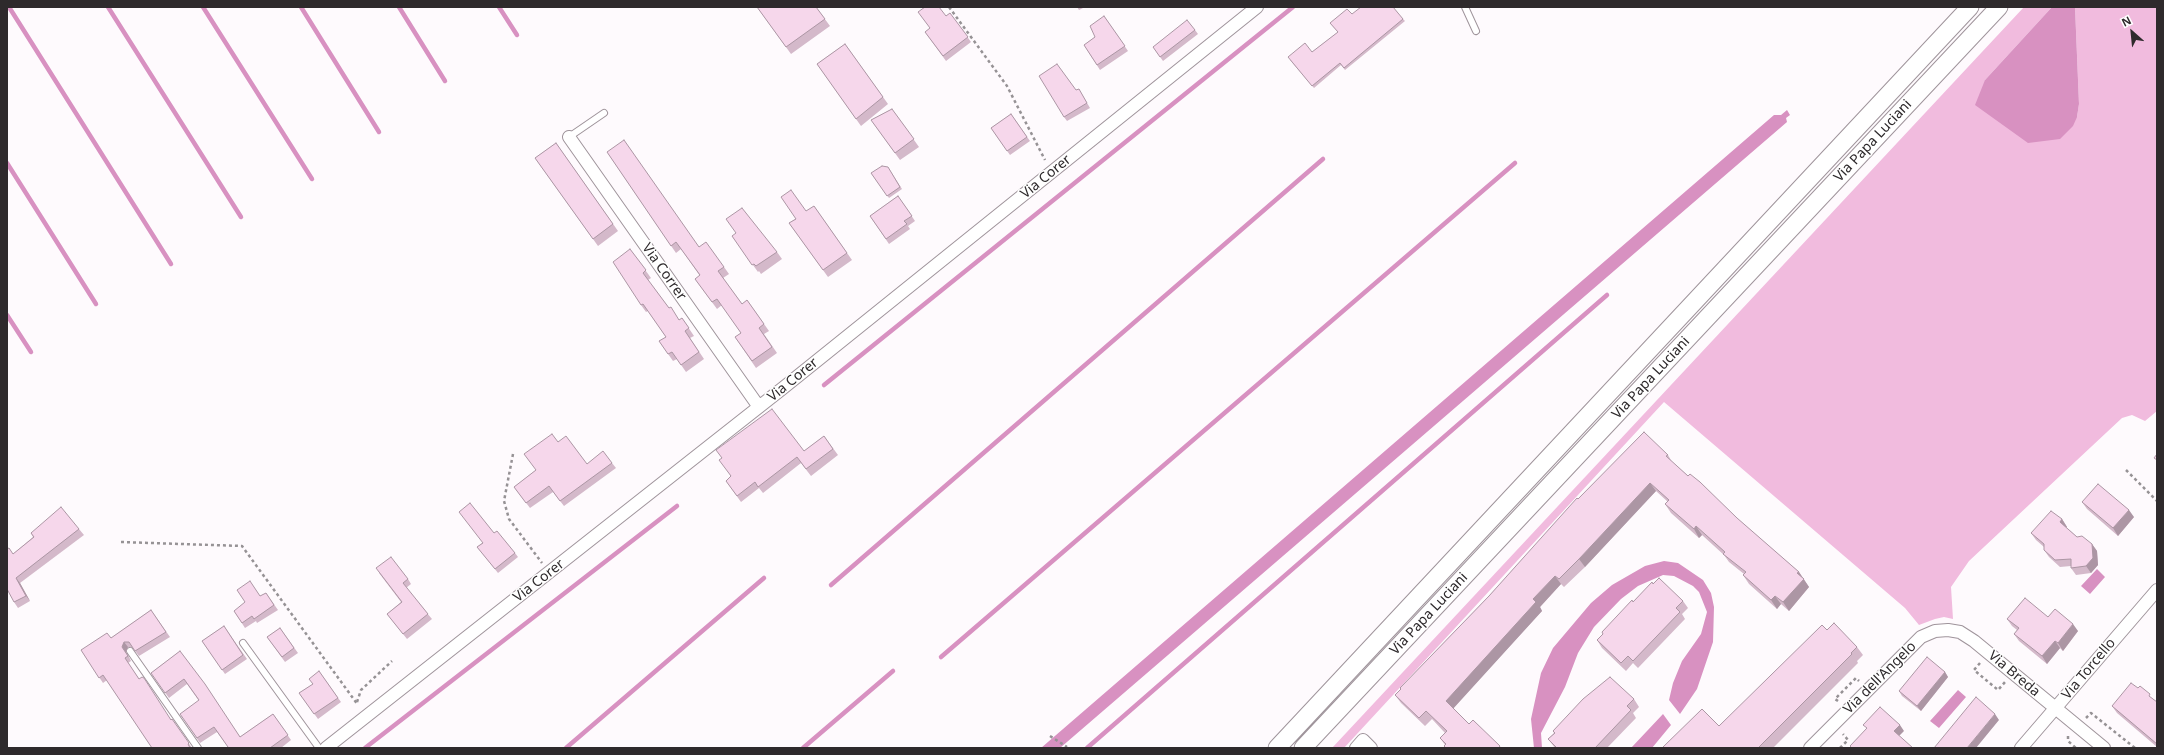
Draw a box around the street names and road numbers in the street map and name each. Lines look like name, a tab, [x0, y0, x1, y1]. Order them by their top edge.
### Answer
street label: Via Papa Luciani	[1831, 96, 1915, 186]
street label: Via Corer	[1017, 152, 1075, 202]
street label: Via Correr	[638, 240, 690, 304]
street label: Via Papa Luciani	[1609, 333, 1693, 423]
street label: Via Corer	[764, 355, 822, 405]
street label: Via Corer	[510, 556, 568, 606]
street label: Via Papa Luciani	[1387, 569, 1471, 659]
street label: Via Torcello	[2059, 635, 2119, 703]
street label: Via dell'Angelo	[1840, 638, 1920, 718]
street label: Via Breda	[1985, 647, 2043, 701]

